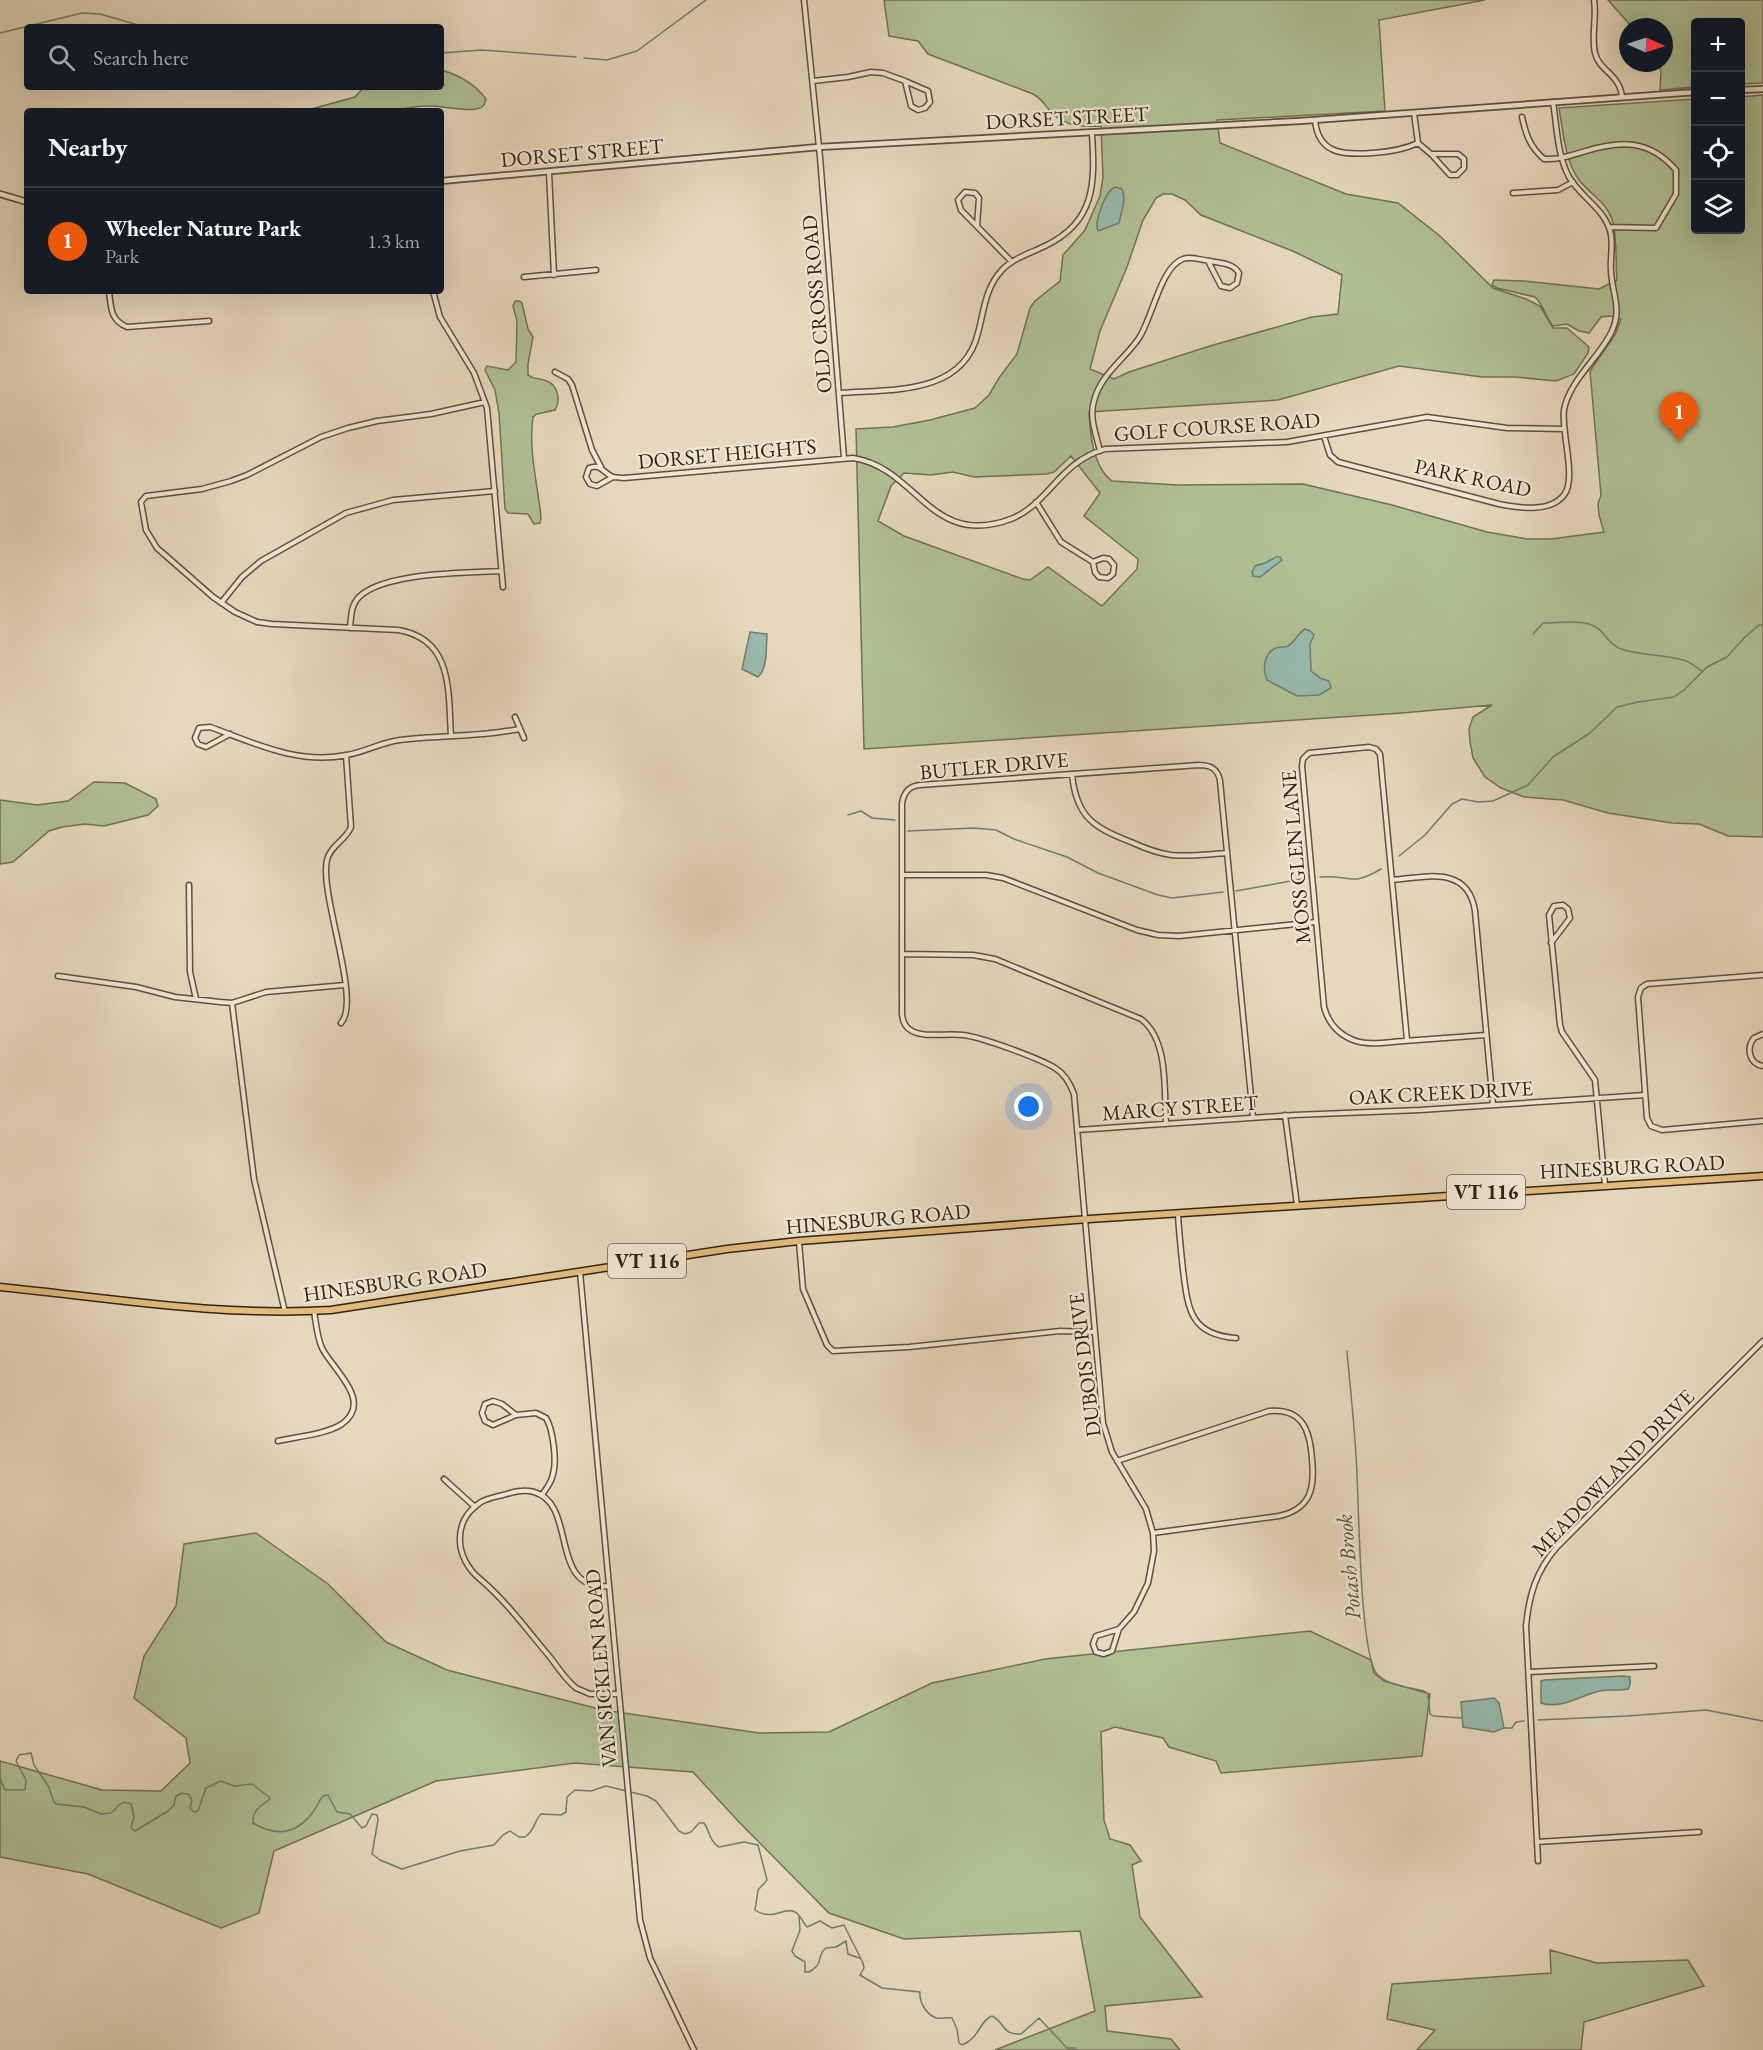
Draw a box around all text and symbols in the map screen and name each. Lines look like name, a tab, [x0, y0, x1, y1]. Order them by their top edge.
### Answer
north arrow	[1619, 18, 1673, 72]
map controls	[1691, 18, 1745, 234]
button: +	[1691, 18, 1745, 72]
search box	[24, 24, 444, 90]
icon: search	[45, 41, 78, 74]
text: Search here	[93, 43, 188, 72]
button: −	[1691, 72, 1745, 126]
street label: DORSET STREET	[985, 100, 1150, 135]
button: locate	[1691, 126, 1745, 180]
text: Nearby	[48, 130, 128, 164]
street label: DORSET STREET	[499, 132, 665, 173]
button: layers	[1691, 180, 1745, 234]
text: Wheeler Nature Park	[105, 214, 301, 243]
street label: OLD CROSS ROAD	[795, 214, 838, 394]
text: 1	[62, 228, 73, 254]
text: 1.3 km	[367, 228, 420, 254]
text: Park	[105, 243, 139, 269]
pin: 1	[1660, 392, 1698, 442]
street label: GOLF COURSE ROAD	[1113, 406, 1321, 447]
street label: DORSET HEIGHTS	[637, 432, 817, 475]
street label: PARK ROAD	[1412, 452, 1534, 503]
street label: BUTLER DRIVE	[919, 746, 1070, 785]
street label: MOSS GLEN LANE	[1274, 769, 1317, 945]
street label: OAK CREEK DRIVE	[1348, 1074, 1534, 1111]
street label: MARCY STREET	[1101, 1089, 1260, 1126]
your location	[1014, 1092, 1043, 1121]
street label: HINESBURG ROAD	[1539, 1148, 1725, 1185]
road number: VT 116	[1447, 1175, 1525, 1209]
street label: HINESBURG ROAD	[784, 1197, 972, 1240]
road number: VT 116	[608, 1244, 686, 1278]
street label: HINESBURG ROAD	[301, 1255, 489, 1308]
street label: DUBOIS DRIVE	[1062, 1291, 1107, 1439]
street label: MEADOWLAND DRIVE	[1525, 1383, 1700, 1562]
water label: Potash Brook	[1329, 1513, 1368, 1621]
street label: VAN SICKLEN ROAD	[578, 1568, 623, 1768]

